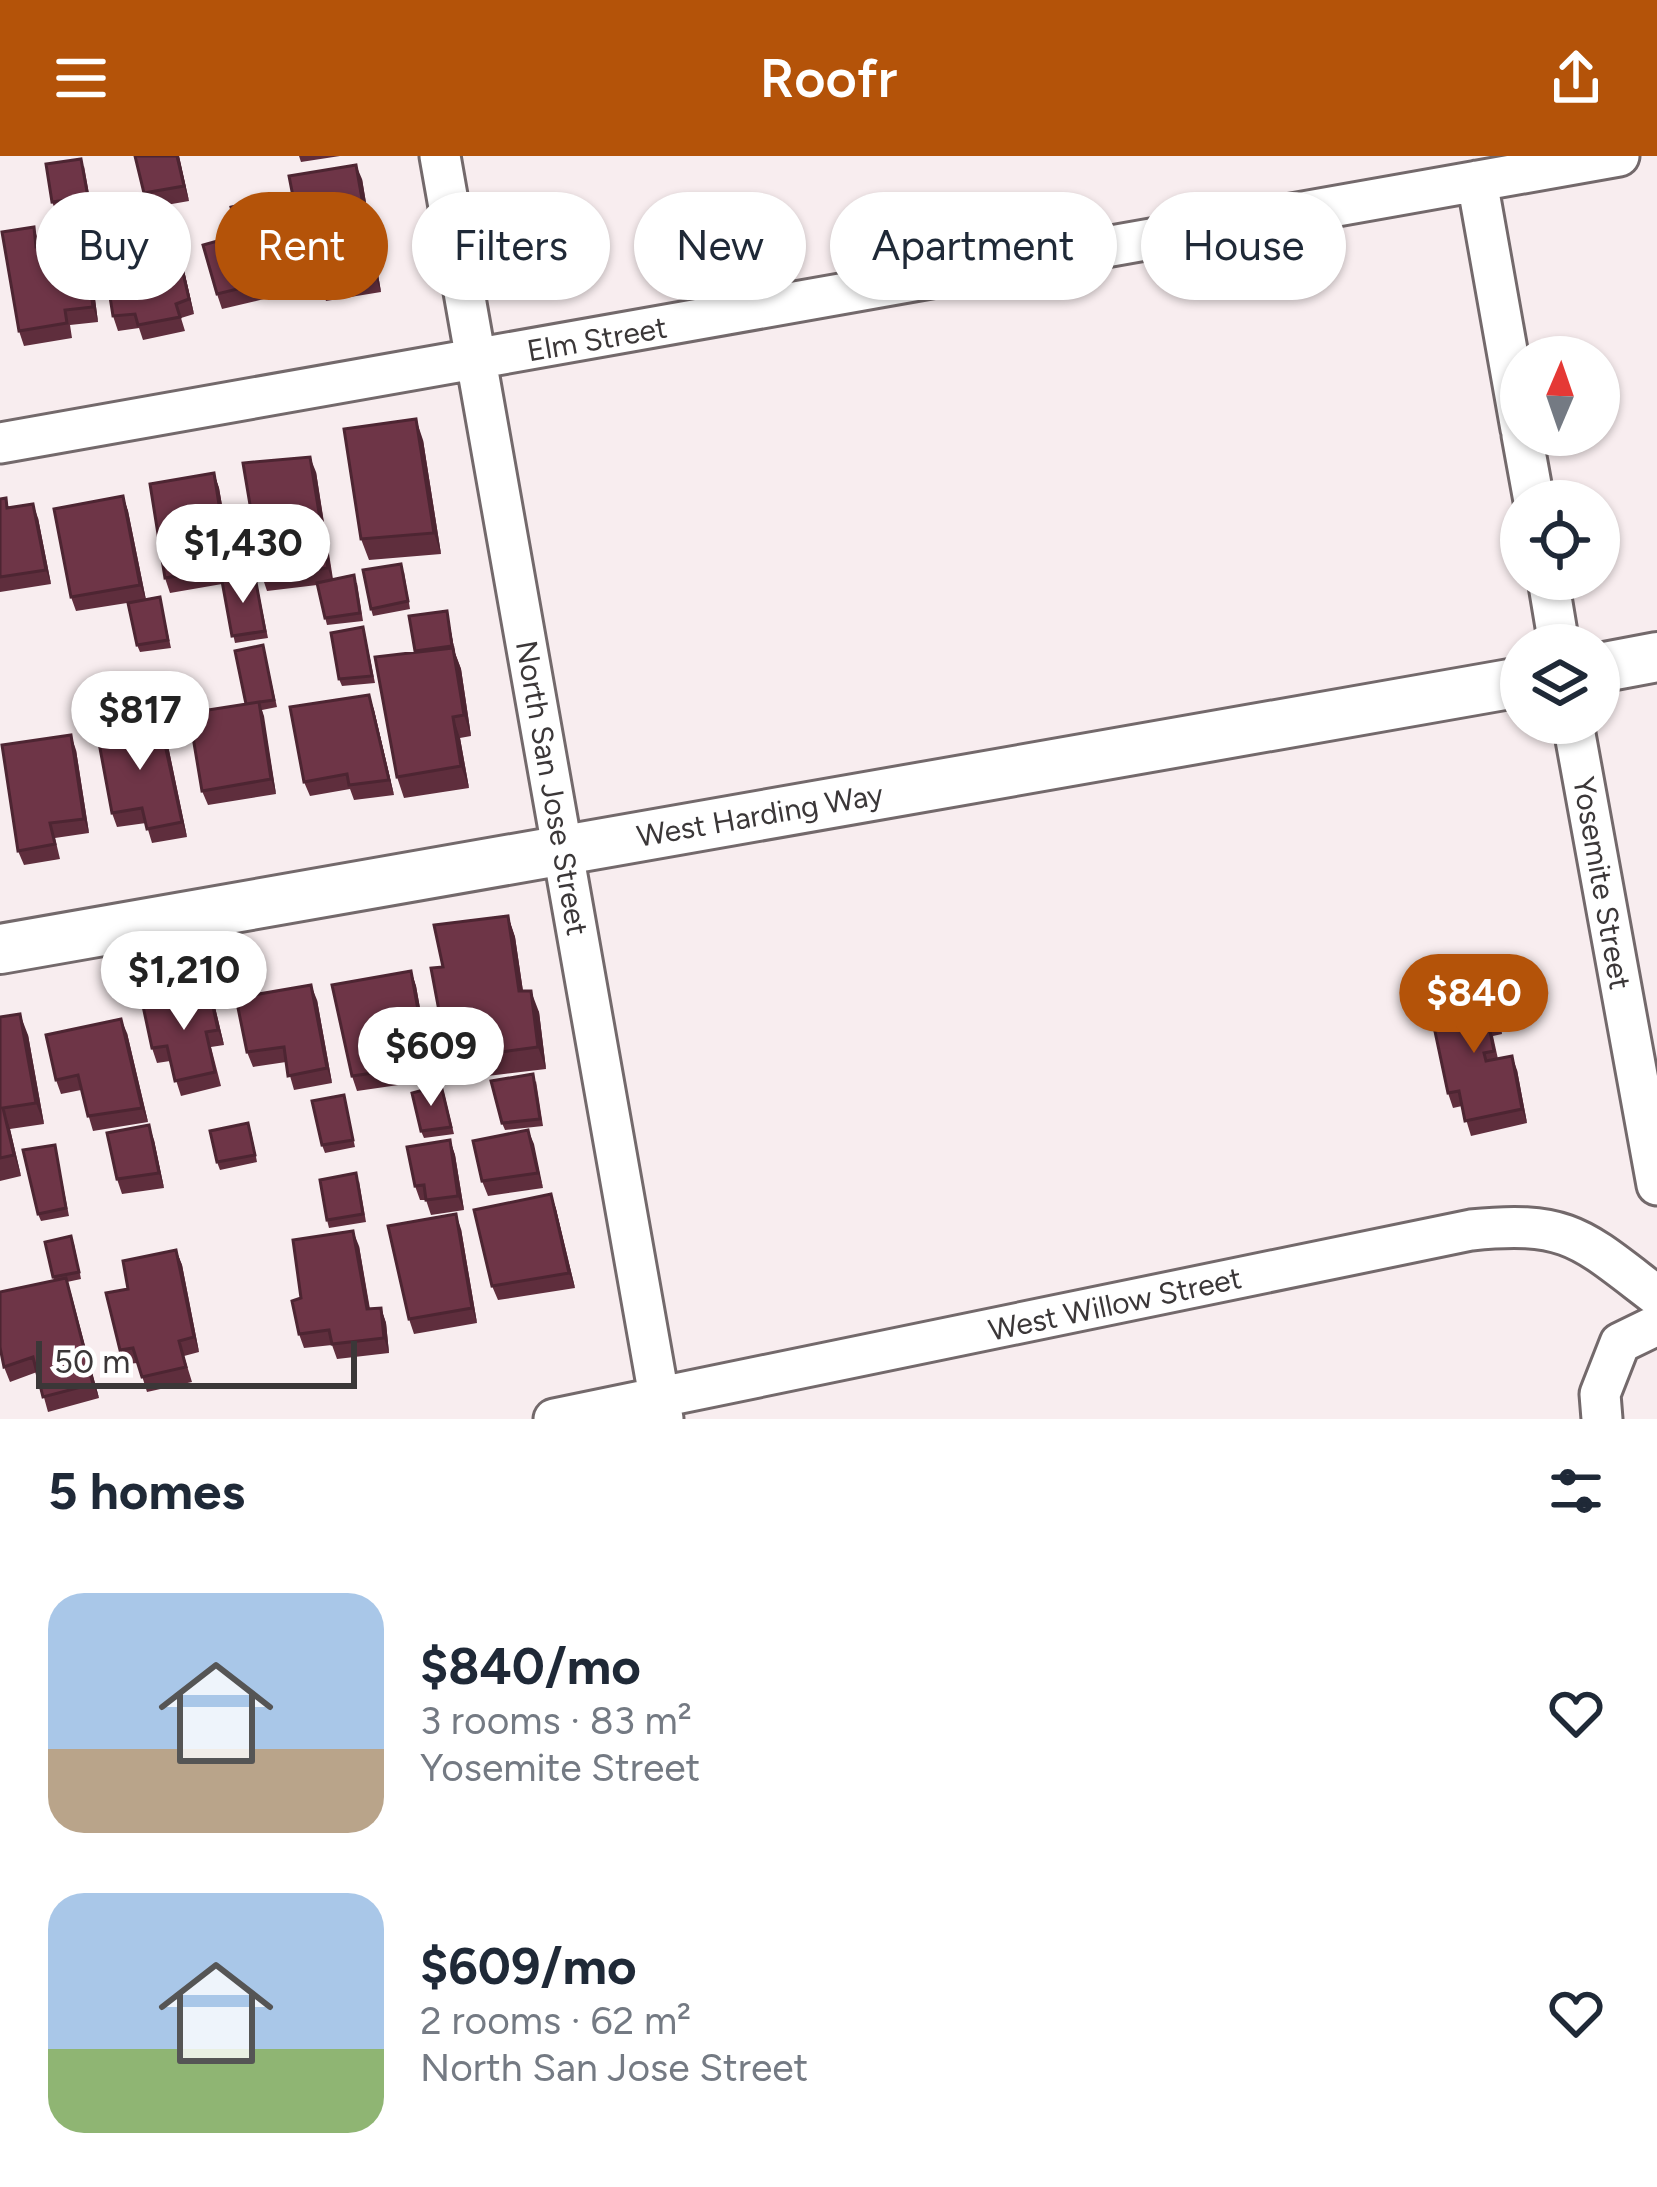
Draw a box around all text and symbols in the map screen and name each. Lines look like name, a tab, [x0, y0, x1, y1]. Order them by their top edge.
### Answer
icon: menu	[48, 45, 114, 111]
icon: share	[1543, 45, 1609, 111]
text: Roofr	[760, 46, 897, 111]
chip: Buy	[36, 192, 191, 300]
chip: Rent	[215, 192, 388, 300]
chip: Filters	[412, 192, 610, 300]
chip: New	[634, 192, 806, 300]
chip: Apartment	[830, 192, 1117, 300]
chip: House	[1141, 192, 1346, 300]
street label: Elm Street	[524, 309, 670, 369]
north arrow	[1500, 336, 1620, 456]
map controls	[1500, 336, 1620, 744]
button: locate	[1500, 480, 1620, 600]
pin: $1,430	[145, 504, 341, 606]
text: $1,430	[183, 519, 303, 566]
button: layers	[1500, 624, 1620, 744]
street label: North San Jose Street	[508, 638, 596, 938]
pin: $817	[69, 671, 211, 773]
text: $817	[98, 686, 182, 733]
street label: Yosemite Street	[1565, 774, 1639, 992]
street label: West Harding Way	[634, 775, 886, 855]
pin: $1,210	[86, 931, 282, 1033]
text: $1,210	[128, 946, 240, 993]
pin: $840	[1403, 954, 1545, 1056]
text: $840	[1426, 969, 1522, 1016]
pin: $609	[360, 1007, 502, 1109]
text: $609	[385, 1022, 477, 1069]
street label: West Willow Street	[985, 1259, 1245, 1349]
scale bar	[36, 1335, 357, 1388]
text: 50 m	[54, 1342, 130, 1381]
icon: filters	[1543, 1458, 1609, 1524]
text: 5 homes	[48, 1461, 245, 1522]
text: $840/mo	[420, 1636, 641, 1697]
icon: home	[144, 1641, 288, 1785]
icon: heart	[1543, 1680, 1609, 1746]
text: 3 rooms · 83 m²	[420, 1697, 692, 1744]
text: Yosemite Street	[420, 1744, 700, 1791]
text: $609/mo	[420, 1936, 637, 1997]
icon: home	[144, 1941, 288, 2085]
icon: heart	[1543, 1980, 1609, 2046]
text: 2 rooms · 62 m²	[420, 1997, 691, 2044]
text: North San Jose Street	[420, 2044, 808, 2091]

